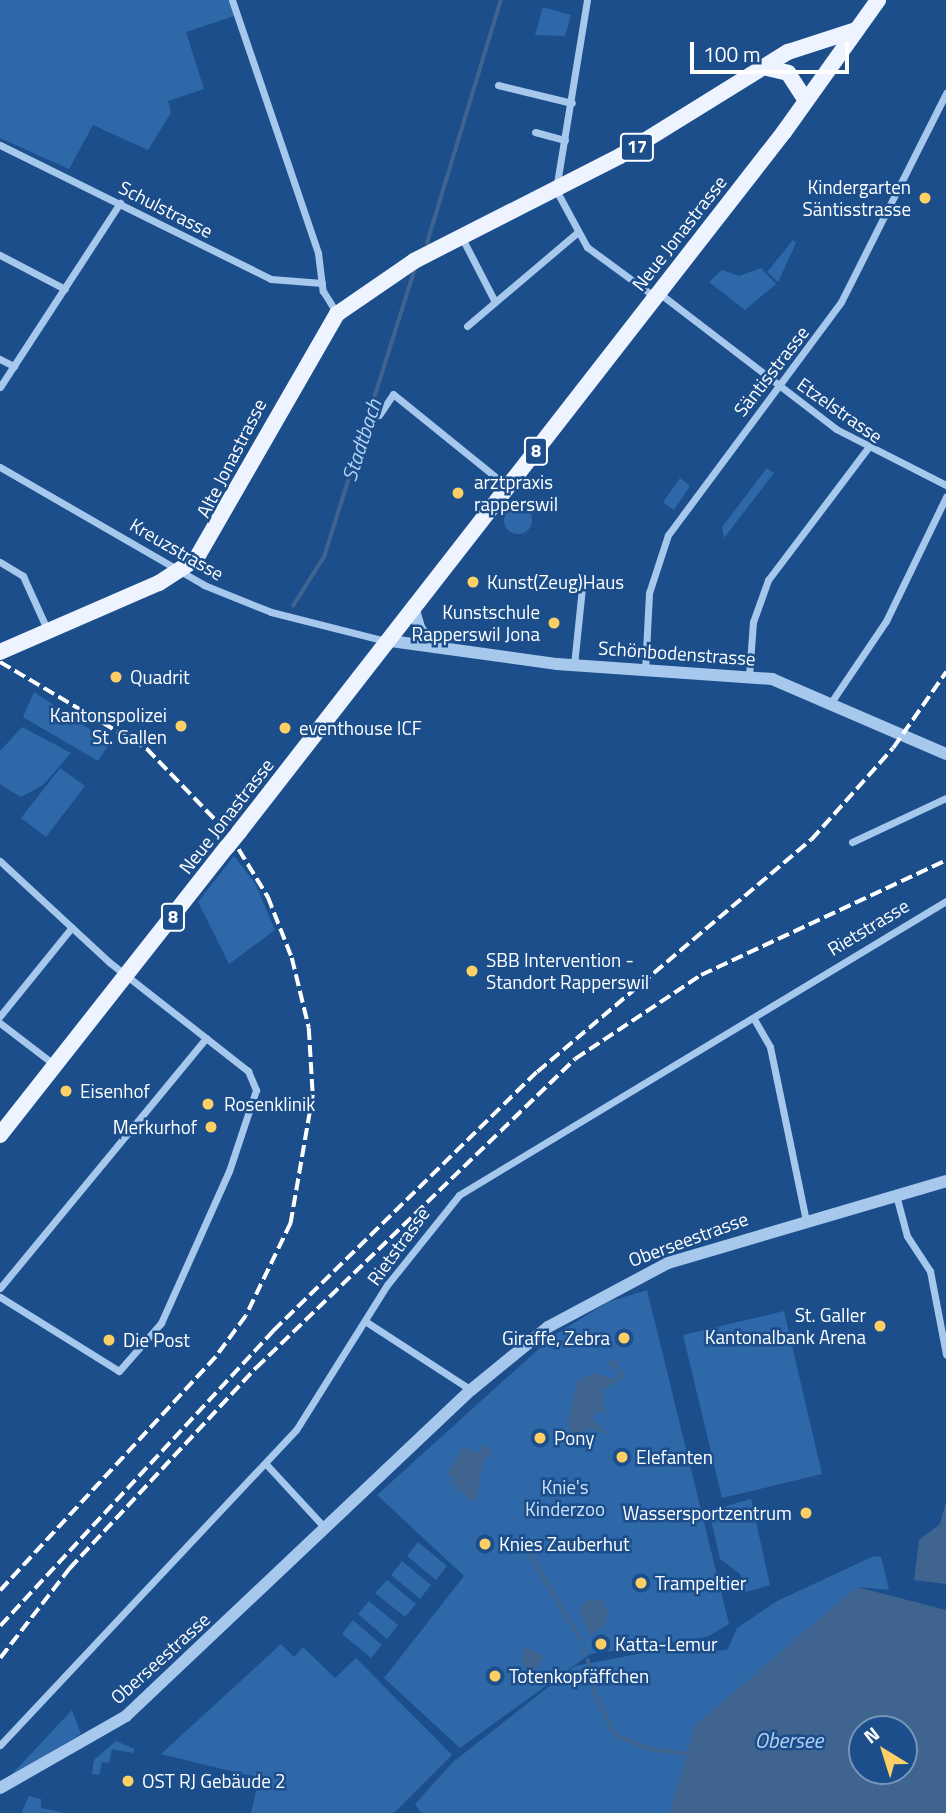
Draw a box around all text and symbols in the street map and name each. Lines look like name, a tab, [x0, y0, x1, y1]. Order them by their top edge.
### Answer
scale bar	[694, 28, 853, 72]
text: 100 m	[703, 38, 760, 70]
road number: 17	[620, 132, 654, 162]
street label: Neue Jonastrasse	[627, 171, 731, 295]
street label: Schulstrasse	[115, 176, 217, 242]
place label: Kindergarten Säntisstrasse	[803, 176, 911, 220]
marker: Kindergarten Säntisstrasse	[917, 190, 933, 206]
street label: Säntisstrasse	[729, 321, 813, 421]
street label: Etzelstrasse	[793, 372, 887, 448]
street label: Alte Jonastrasse	[191, 395, 271, 521]
water label: Stadtbach	[336, 396, 386, 484]
road number: 8	[524, 436, 548, 466]
place label: arztpraxis rapperswil	[474, 471, 558, 515]
marker: arztpraxis rapperswil	[448, 483, 468, 503]
street label: Kreuzstrasse	[126, 513, 228, 585]
place label: Kunst(Zeug)Haus	[487, 571, 624, 593]
marker: Kunst(Zeug)Haus	[465, 574, 481, 590]
place label: Kunstschule Rapperswil Jona	[411, 601, 540, 645]
marker: Kunstschule Rapperswil Jona	[546, 615, 562, 631]
street label: Schönbodenstrasse	[598, 636, 756, 670]
place label: Quadrit	[130, 666, 190, 688]
marker: Quadrit	[108, 669, 124, 685]
place label: Kantonspolizei St. Gallen	[50, 704, 167, 748]
place label: eventhouse ICF	[299, 717, 422, 739]
marker: Kantonspolizei St. Gallen	[173, 718, 189, 734]
marker: eventhouse ICF	[277, 720, 293, 736]
street label: Neue Jonastrasse	[174, 754, 278, 878]
street label: Rietstrasse	[823, 894, 913, 960]
road number: 8	[161, 902, 185, 932]
place label: SBB Intervention - Standort Rapperswil	[486, 949, 649, 993]
marker: SBB Intervention - Standort Rapperswil	[464, 963, 480, 979]
place label: Eisenhof	[80, 1080, 150, 1102]
marker: Eisenhof	[58, 1083, 74, 1099]
place label: Rosenklinik	[224, 1093, 315, 1115]
marker: Rosenklinik	[198, 1094, 218, 1114]
place label: Merkurhof	[113, 1116, 197, 1138]
marker: Merkurhof	[203, 1119, 219, 1135]
street label: Rietstrasse	[362, 1203, 434, 1289]
street label: Oberseestrasse	[625, 1207, 751, 1271]
place label: St. Galler Kantonalbank Arena	[705, 1304, 866, 1348]
marker: St. Galler Kantonalbank Arena	[872, 1318, 888, 1334]
place label: Giraffe, Zebra	[502, 1327, 610, 1349]
place label: Die Post	[123, 1329, 190, 1351]
marker: Giraffe, Zebra	[616, 1330, 632, 1346]
marker: Die Post	[101, 1332, 117, 1348]
place label: Pony	[554, 1427, 594, 1449]
marker: Pony	[532, 1430, 548, 1446]
place label: Elefanten	[636, 1446, 713, 1468]
marker: Elefanten	[614, 1449, 630, 1465]
park label: Knie's Kinderzoo	[525, 1476, 605, 1520]
place label: Wassersportzentrum	[622, 1502, 792, 1524]
marker: Wassersportzentrum	[798, 1505, 814, 1521]
place label: Knies Zauberhut	[499, 1533, 630, 1555]
marker: Knies Zauberhut	[477, 1536, 493, 1552]
place label: Trampeltier	[655, 1572, 746, 1594]
marker: Trampeltier	[633, 1575, 649, 1591]
street label: Oberseestrasse	[106, 1608, 214, 1708]
place label: Katta-Lemur	[615, 1633, 718, 1655]
marker: Katta-Lemur	[593, 1636, 609, 1652]
place label: Totenkopfäffchen	[509, 1665, 649, 1687]
marker: Totenkopfäffchen	[487, 1668, 503, 1684]
north arrow	[848, 1715, 918, 1785]
text: N	[857, 1719, 885, 1750]
water label: Obersee	[755, 1727, 823, 1753]
place label: OST RJ Gebäude 2	[142, 1770, 286, 1792]
marker: OST RJ Gebäude 2	[120, 1773, 136, 1789]

